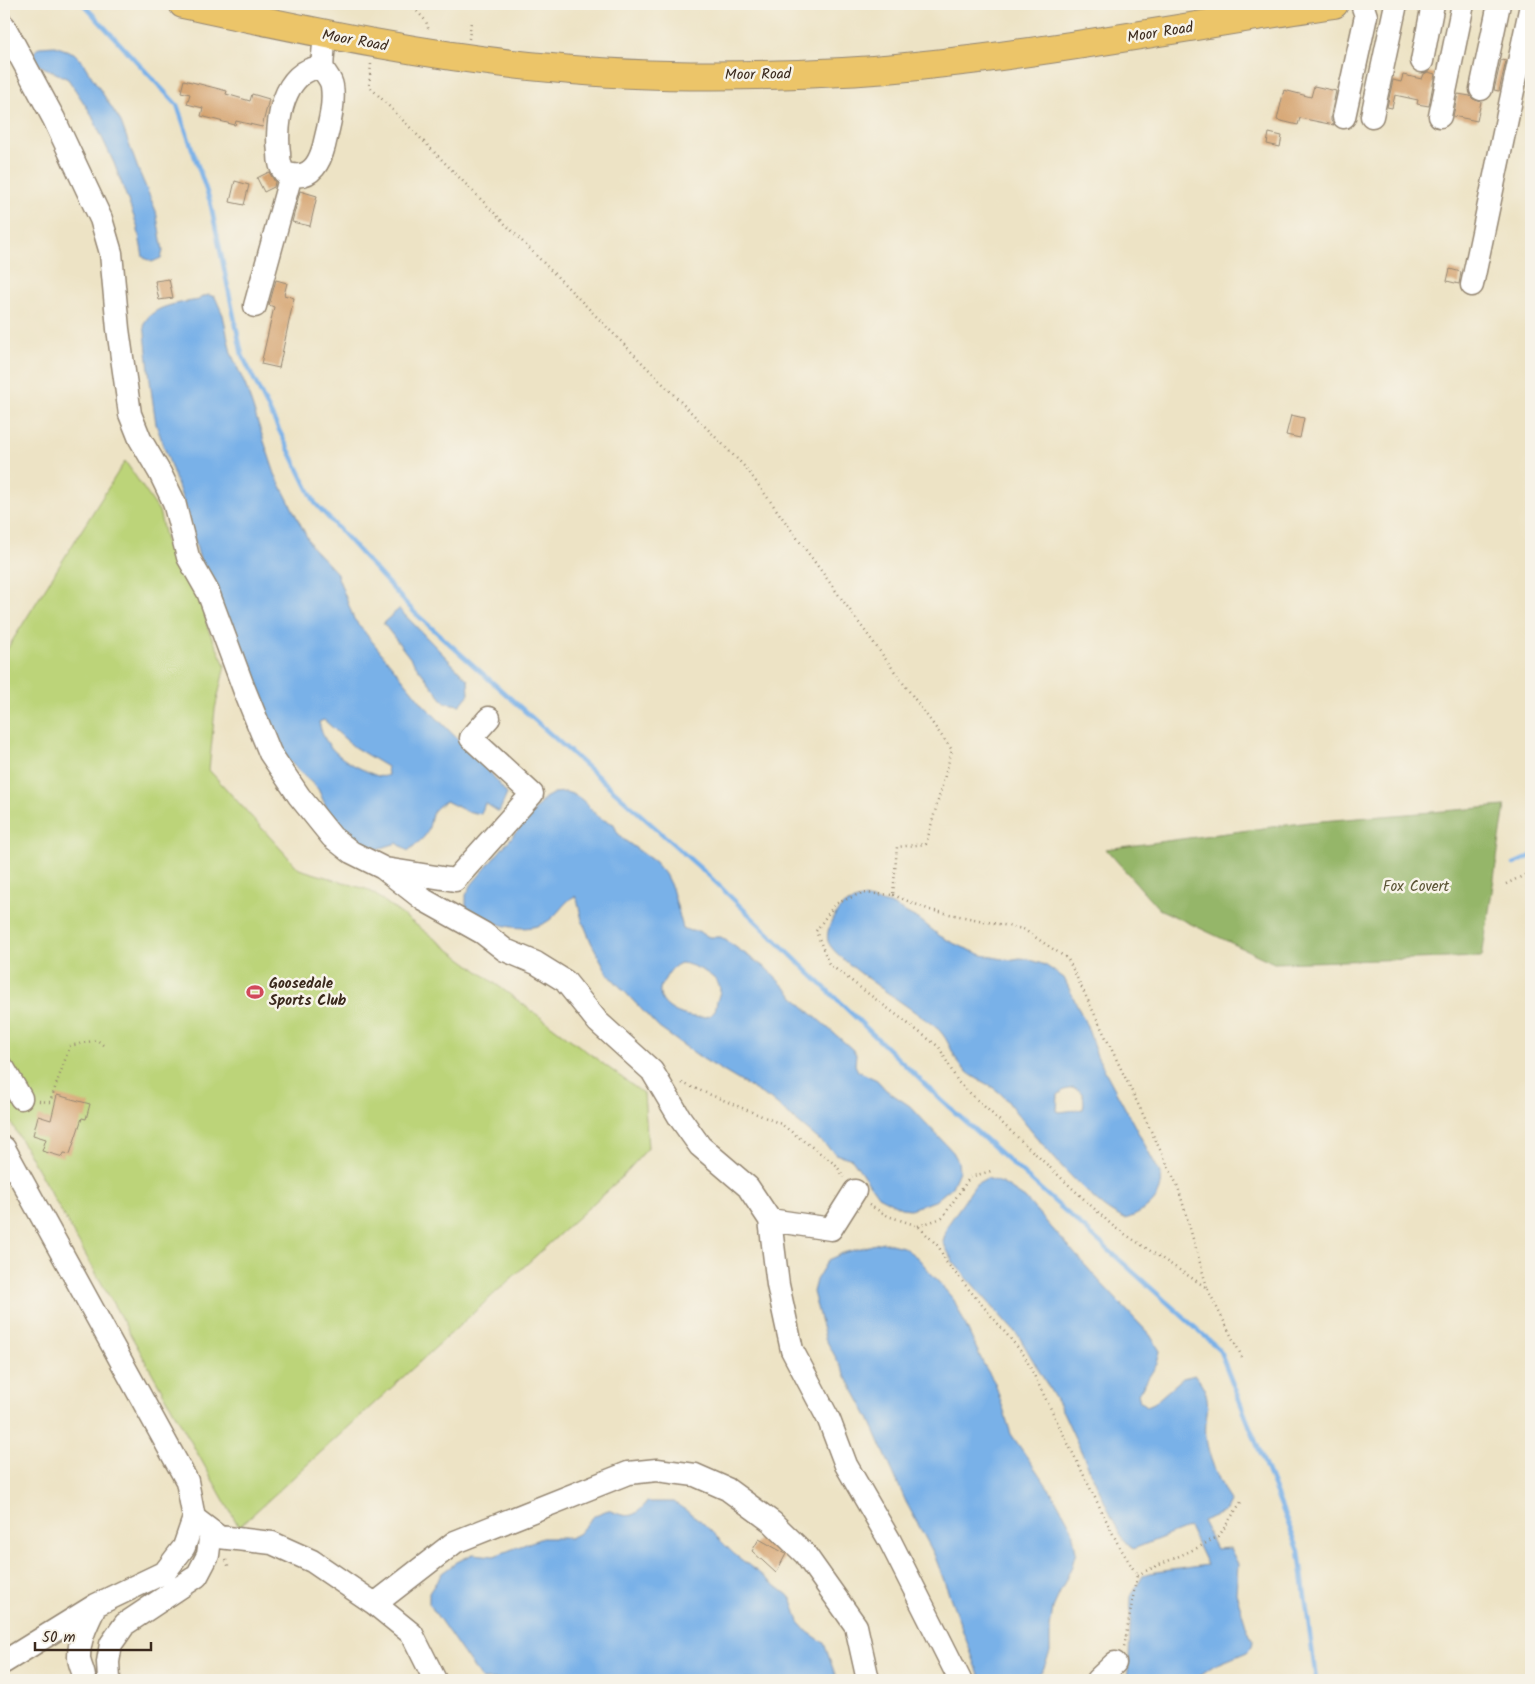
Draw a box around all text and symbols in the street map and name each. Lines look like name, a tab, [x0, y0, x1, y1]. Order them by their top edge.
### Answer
street label: Moor Road	[1125, 16, 1195, 50]
street label: Moor Road	[320, 23, 390, 59]
street label: Moor Road	[725, 62, 792, 88]
park label: Fox Covert	[1383, 875, 1450, 899]
place label: Goosedale Sports Club	[269, 972, 347, 1013]
sports icon: Goosedale Sports Club	[245, 982, 265, 1002]
scale bar	[35, 1619, 151, 1651]
text: 50 m	[42, 1626, 76, 1650]

